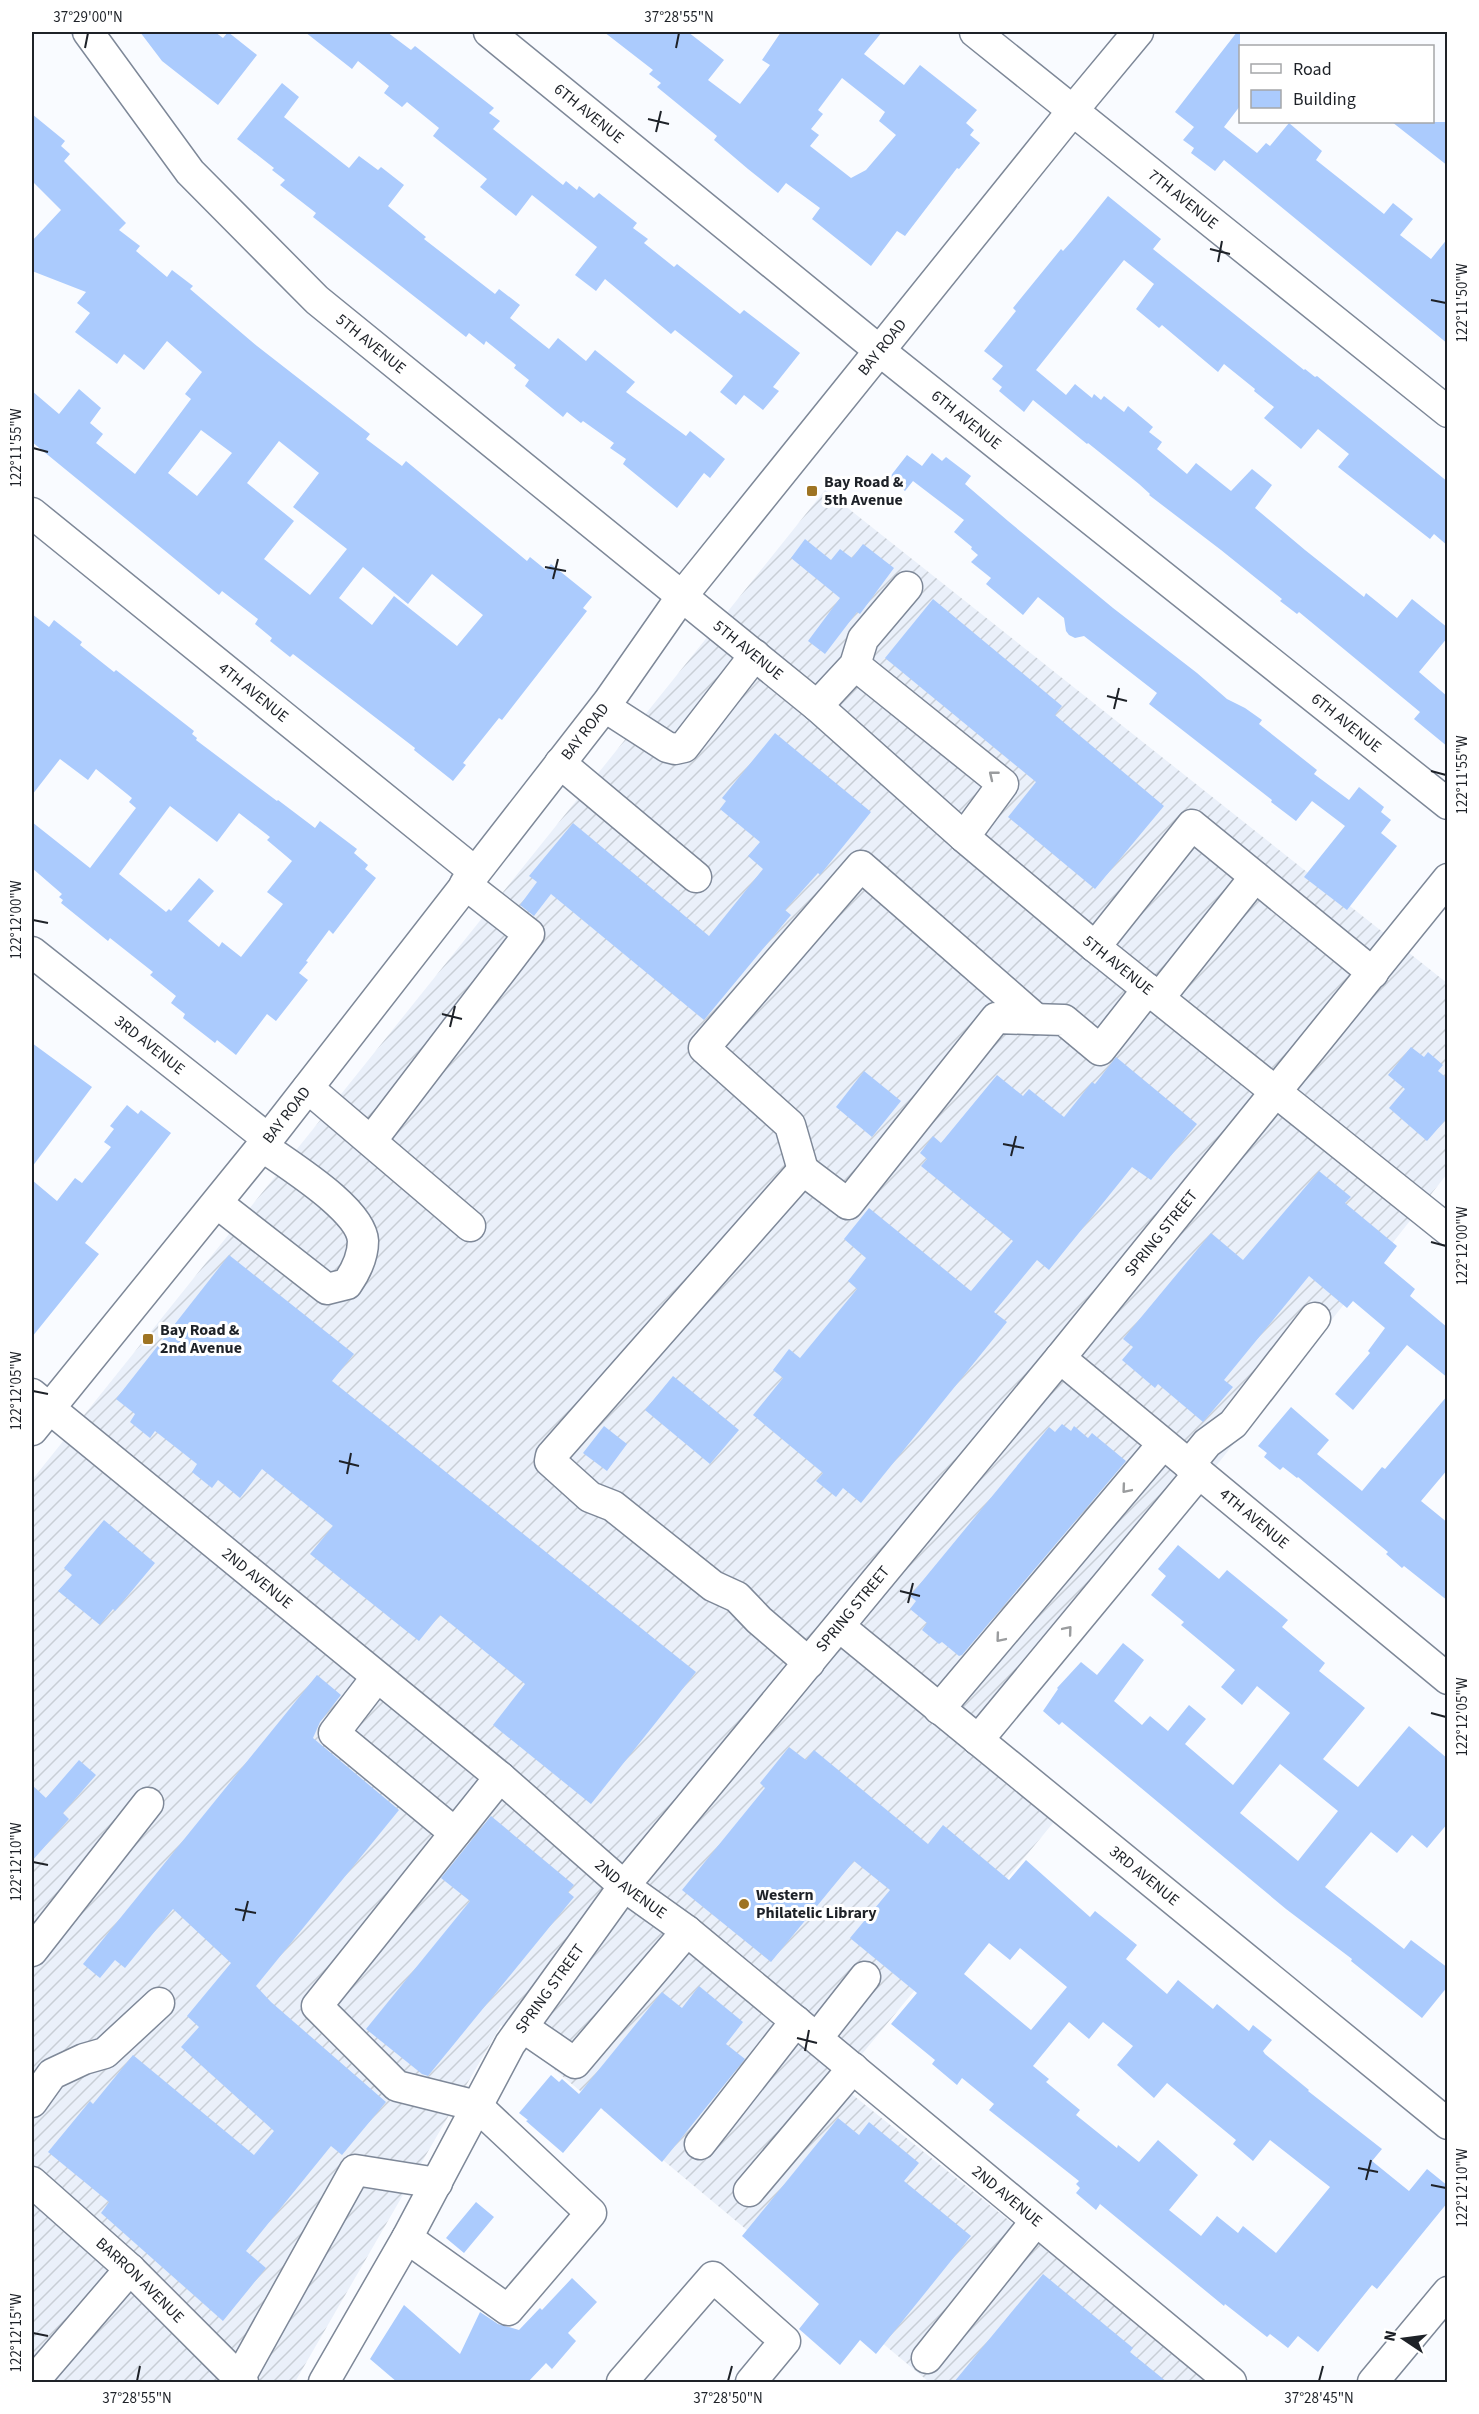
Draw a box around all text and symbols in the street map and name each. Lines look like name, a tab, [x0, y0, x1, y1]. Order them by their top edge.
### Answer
text: 37°29'00"N	[53, 7, 123, 28]
text: 37°28'55"N	[644, 7, 714, 28]
legend	[1239, 45, 1434, 123]
text: Road	[1293, 57, 1332, 82]
street label: 6TH AVENUE	[549, 78, 629, 149]
text: Building	[1293, 87, 1356, 112]
street label: 7TH AVENUE	[1143, 164, 1223, 234]
text: 122°11'50"W	[1452, 263, 1473, 343]
street label: 5TH AVENUE	[331, 309, 411, 379]
street label: BAY ROAD	[853, 314, 912, 380]
street label: 6TH AVENUE	[926, 385, 1006, 455]
text: 122°11'55"W	[6, 408, 27, 488]
place label: Bay Road & 5th Avenue	[824, 471, 904, 511]
marker: Bay Road & 5th Avenue	[805, 484, 819, 498]
street label: 5TH AVENUE	[708, 615, 788, 685]
street label: 4TH AVENUE	[214, 657, 293, 728]
street label: 6TH AVENUE	[1306, 688, 1386, 758]
street label: BAY ROAD	[556, 698, 614, 765]
text: 122°11'55"W	[1452, 735, 1473, 815]
one-way arrow	[989, 772, 1000, 783]
text: 122°12'00"W	[6, 880, 27, 960]
street label: 5TH AVENUE	[1078, 930, 1158, 1000]
street label: 3RD AVENUE	[110, 1010, 189, 1080]
street label: BAY ROAD	[257, 1082, 316, 1148]
street label: SPRING STREET	[1119, 1185, 1203, 1281]
text: 122°12'00"W	[1452, 1206, 1473, 1286]
place label: Bay Road & 2nd Avenue	[160, 1319, 242, 1359]
marker: Bay Road & 2nd Avenue	[141, 1332, 155, 1346]
text: 122°12'05"W	[6, 1351, 27, 1431]
one-way arrow	[1122, 1482, 1133, 1493]
street label: 4TH AVENUE	[1215, 1483, 1294, 1554]
street label: 2ND AVENUE	[217, 1543, 297, 1614]
street label: SPRING STREET	[811, 1561, 895, 1657]
one-way arrow	[1061, 1626, 1072, 1637]
one-way arrow	[996, 1631, 1007, 1642]
text: 122°12'05"W	[1452, 1677, 1473, 1757]
text: 122°12'10"W	[6, 1822, 27, 1902]
street label: 3RD AVENUE	[1105, 1840, 1184, 1911]
street label: 2ND AVENUE	[590, 1854, 671, 1924]
place label: Western Philatelic Library	[756, 1884, 877, 1924]
marker: Western Philatelic Library	[737, 1897, 751, 1911]
street label: SPRING STREET	[510, 1939, 590, 2038]
text: 122°12'10"W	[1452, 2148, 1473, 2228]
street label: 2ND AVENUE	[967, 2161, 1047, 2232]
street label: BARRON AVENUE	[91, 2233, 189, 2328]
text: 122°12'15"W	[6, 2293, 27, 2373]
north arrow	[1374, 2309, 1434, 2369]
text: N	[1378, 2328, 1402, 2344]
text: 37°28'55"N	[102, 2388, 172, 2409]
text: 37°28'50"N	[693, 2388, 763, 2409]
text: 37°28'45"N	[1284, 2388, 1354, 2409]

